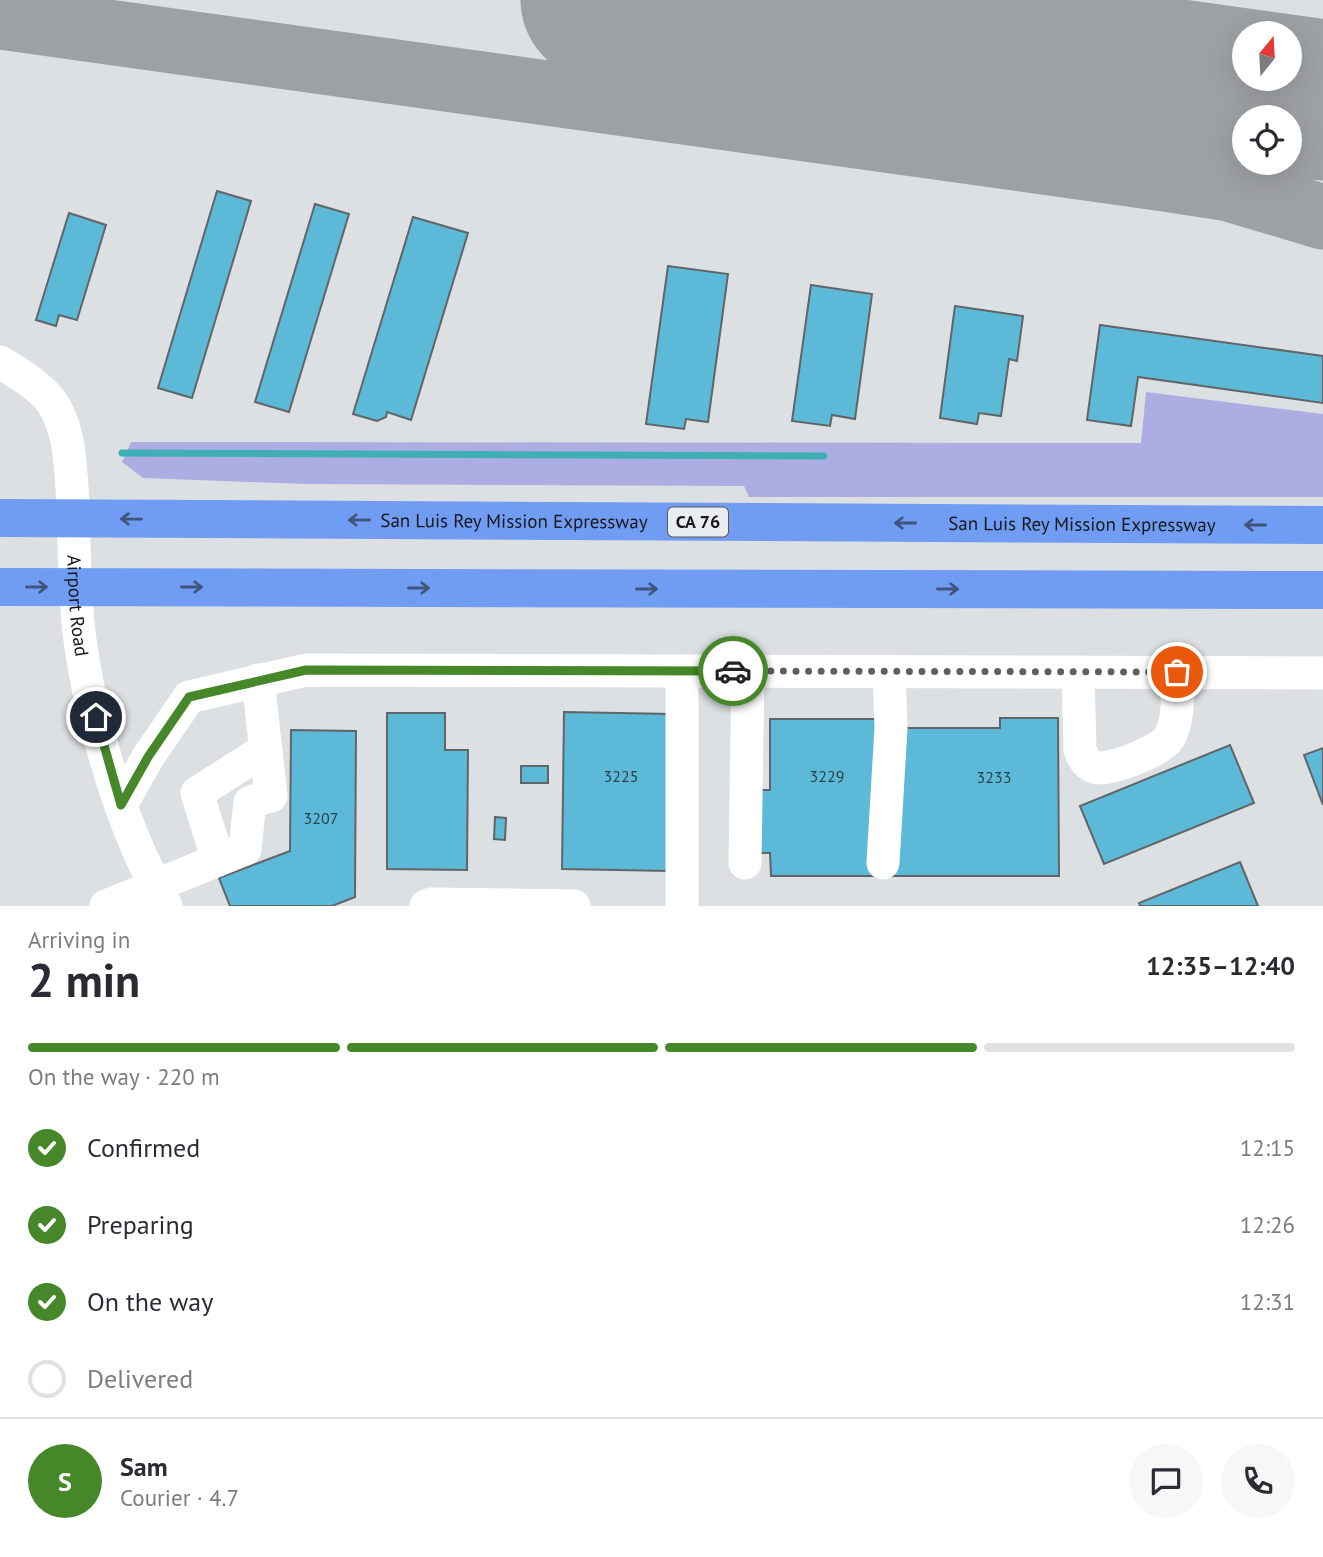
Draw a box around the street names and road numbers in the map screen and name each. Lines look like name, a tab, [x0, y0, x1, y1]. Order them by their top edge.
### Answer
street label: San Luis Rey Mission Expressway	[380, 508, 648, 533]
road number: CA 76	[668, 508, 728, 536]
street label: San Luis Rey Mission Expressway	[948, 511, 1216, 536]
street label: Airport Road	[62, 554, 94, 658]

